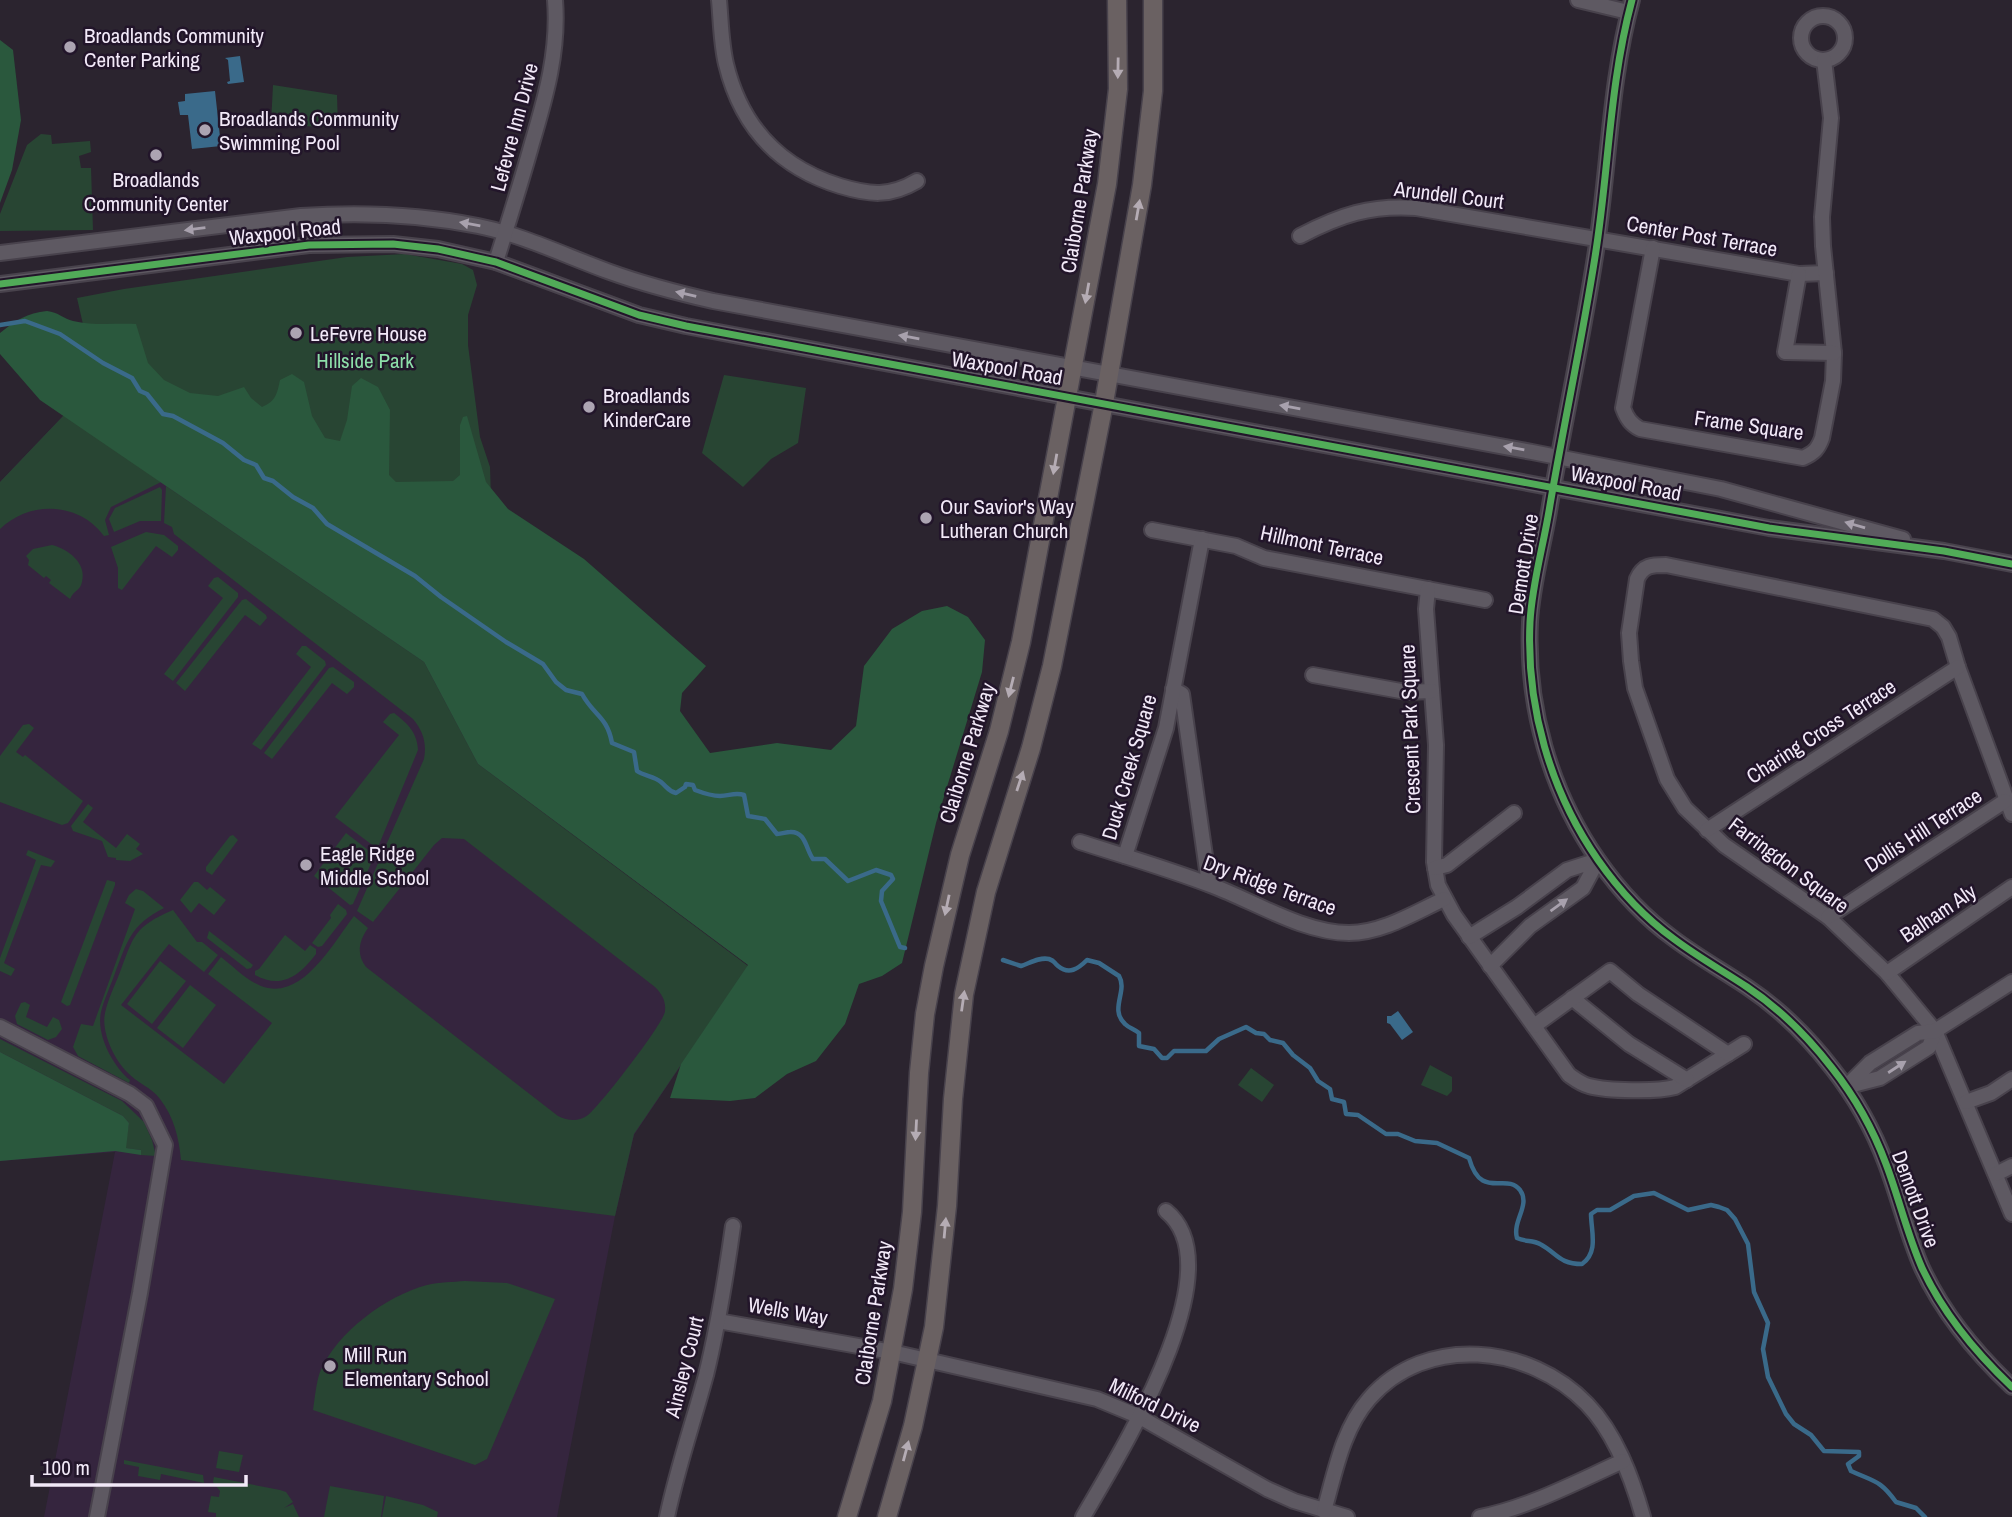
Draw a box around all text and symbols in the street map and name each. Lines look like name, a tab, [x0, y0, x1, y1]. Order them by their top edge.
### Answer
place label: Broadlands Community Center Parking	[84, 21, 264, 74]
marker: Broadlands Community Center Parking	[62, 39, 78, 55]
one-way arrow	[1113, 57, 1124, 79]
street label: Lefevre Inn Drive	[483, 59, 545, 195]
place label: Broadlands Community Swimming Pool	[219, 104, 399, 157]
marker: Broadlands Community Swimming Pool	[197, 122, 213, 138]
street label: Claiborne Parkway	[1053, 127, 1105, 275]
marker: Broadlands Community Center	[148, 147, 164, 163]
place label: Broadlands Community Center	[84, 165, 229, 218]
street label: Arundell Court	[1392, 174, 1506, 216]
one-way arrow	[1133, 199, 1144, 221]
street label: Center Post Terrace	[1624, 208, 1780, 264]
street label: Waxpool Road	[228, 212, 342, 252]
one-way arrow	[459, 219, 481, 230]
one-way arrow	[184, 223, 206, 234]
one-way arrow	[1081, 282, 1092, 304]
one-way arrow	[675, 289, 697, 300]
place label: LeFevre House	[310, 319, 427, 348]
marker: LeFevre House	[288, 325, 304, 341]
one-way arrow	[898, 331, 920, 342]
street label: Waxpool Road	[949, 344, 1065, 392]
park label: Hillside Park	[316, 346, 414, 375]
place label: Broadlands KinderCare	[603, 381, 691, 434]
marker: Broadlands KinderCare	[581, 399, 597, 415]
one-way arrow	[1279, 401, 1301, 412]
street label: Frame Square	[1692, 403, 1806, 447]
one-way arrow	[1503, 443, 1525, 454]
one-way arrow	[1049, 453, 1060, 475]
street label: Waxpool Road	[1568, 458, 1684, 508]
place label: Our Savior's Way Lutheran Church	[940, 492, 1074, 545]
marker: Our Savior's Way Lutheran Church	[918, 510, 934, 526]
street label: Demott Drive	[1501, 512, 1545, 616]
street label: Hillmont Terrace	[1258, 518, 1386, 572]
one-way arrow	[1844, 519, 1866, 530]
street label: Crescent Park Square	[1393, 644, 1427, 814]
street label: Charing Cross Terrace	[1741, 672, 1901, 790]
one-way arrow	[1005, 676, 1016, 698]
street label: Claiborne Parkway	[932, 679, 1002, 827]
street label: Duck Creek Square	[1094, 691, 1164, 843]
one-way arrow	[1015, 771, 1026, 792]
street label: Dollis Hill Terrace	[1859, 781, 1987, 879]
street label: Farringdon Square	[1723, 810, 1855, 920]
place label: Eagle Ridge Middle School	[320, 839, 429, 892]
street label: Dry Ridge Terrace	[1200, 848, 1340, 922]
marker: Eagle Ridge Middle School	[298, 857, 314, 873]
street label: Balham Aly	[1894, 877, 1982, 949]
one-way arrow	[941, 894, 952, 916]
one-way arrow	[1550, 898, 1568, 912]
one-way arrow	[958, 990, 969, 1012]
one-way arrow	[1887, 1061, 1906, 1074]
one-way arrow	[910, 1120, 921, 1142]
street label: Demott Drive	[1885, 1146, 1947, 1252]
one-way arrow	[940, 1217, 951, 1239]
street label: Claiborne Parkway	[847, 1239, 899, 1387]
street label: Wells Way	[746, 1290, 830, 1332]
street label: Ainsley Court	[657, 1313, 711, 1422]
place label: Mill Run Elementary School	[344, 1340, 489, 1393]
marker: Mill Run Elementary School	[322, 1358, 338, 1374]
street label: Milford Drive	[1104, 1370, 1206, 1440]
one-way arrow	[901, 1441, 911, 1462]
scale bar	[32, 1444, 245, 1488]
text: 100 m	[42, 1453, 90, 1482]

